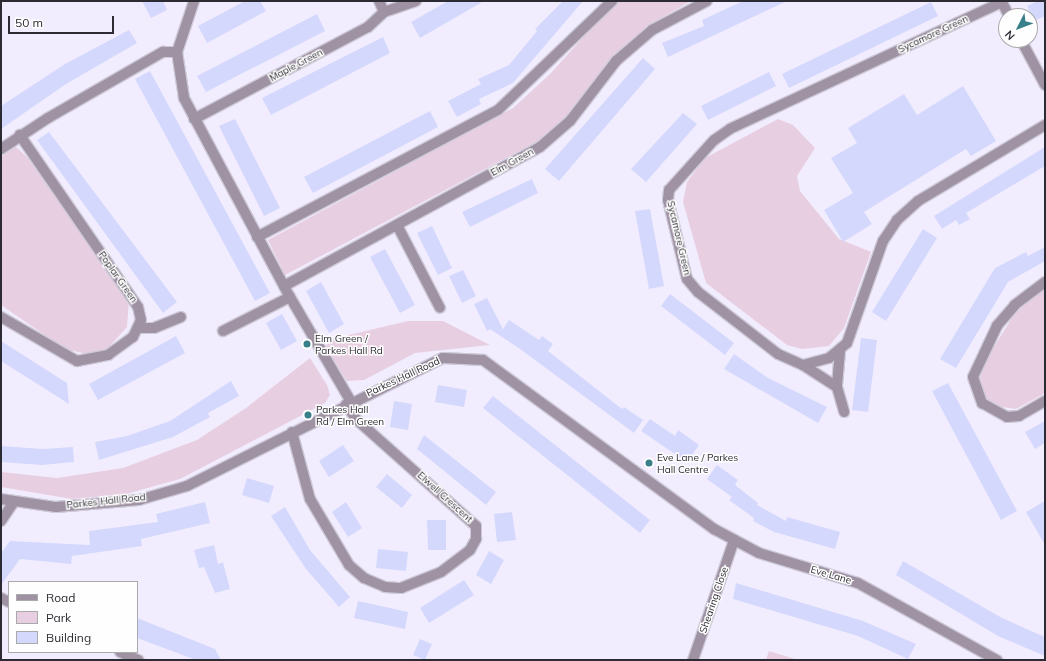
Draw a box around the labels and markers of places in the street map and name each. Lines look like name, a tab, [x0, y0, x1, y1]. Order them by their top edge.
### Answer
place label: Elm Green / Parkes Hall Rd	[315, 332, 383, 356]
marker: Elm Green / Parkes Hall Rd	[302, 339, 312, 349]
place label: Parkes Hall Rd / Elm Green	[316, 403, 384, 426]
marker: Parkes Hall Rd / Elm Green	[303, 410, 313, 420]
place label: Eve Lane / Parkes Hall Centre	[657, 451, 738, 474]
marker: Eve Lane / Parkes Hall Centre	[644, 458, 654, 468]

